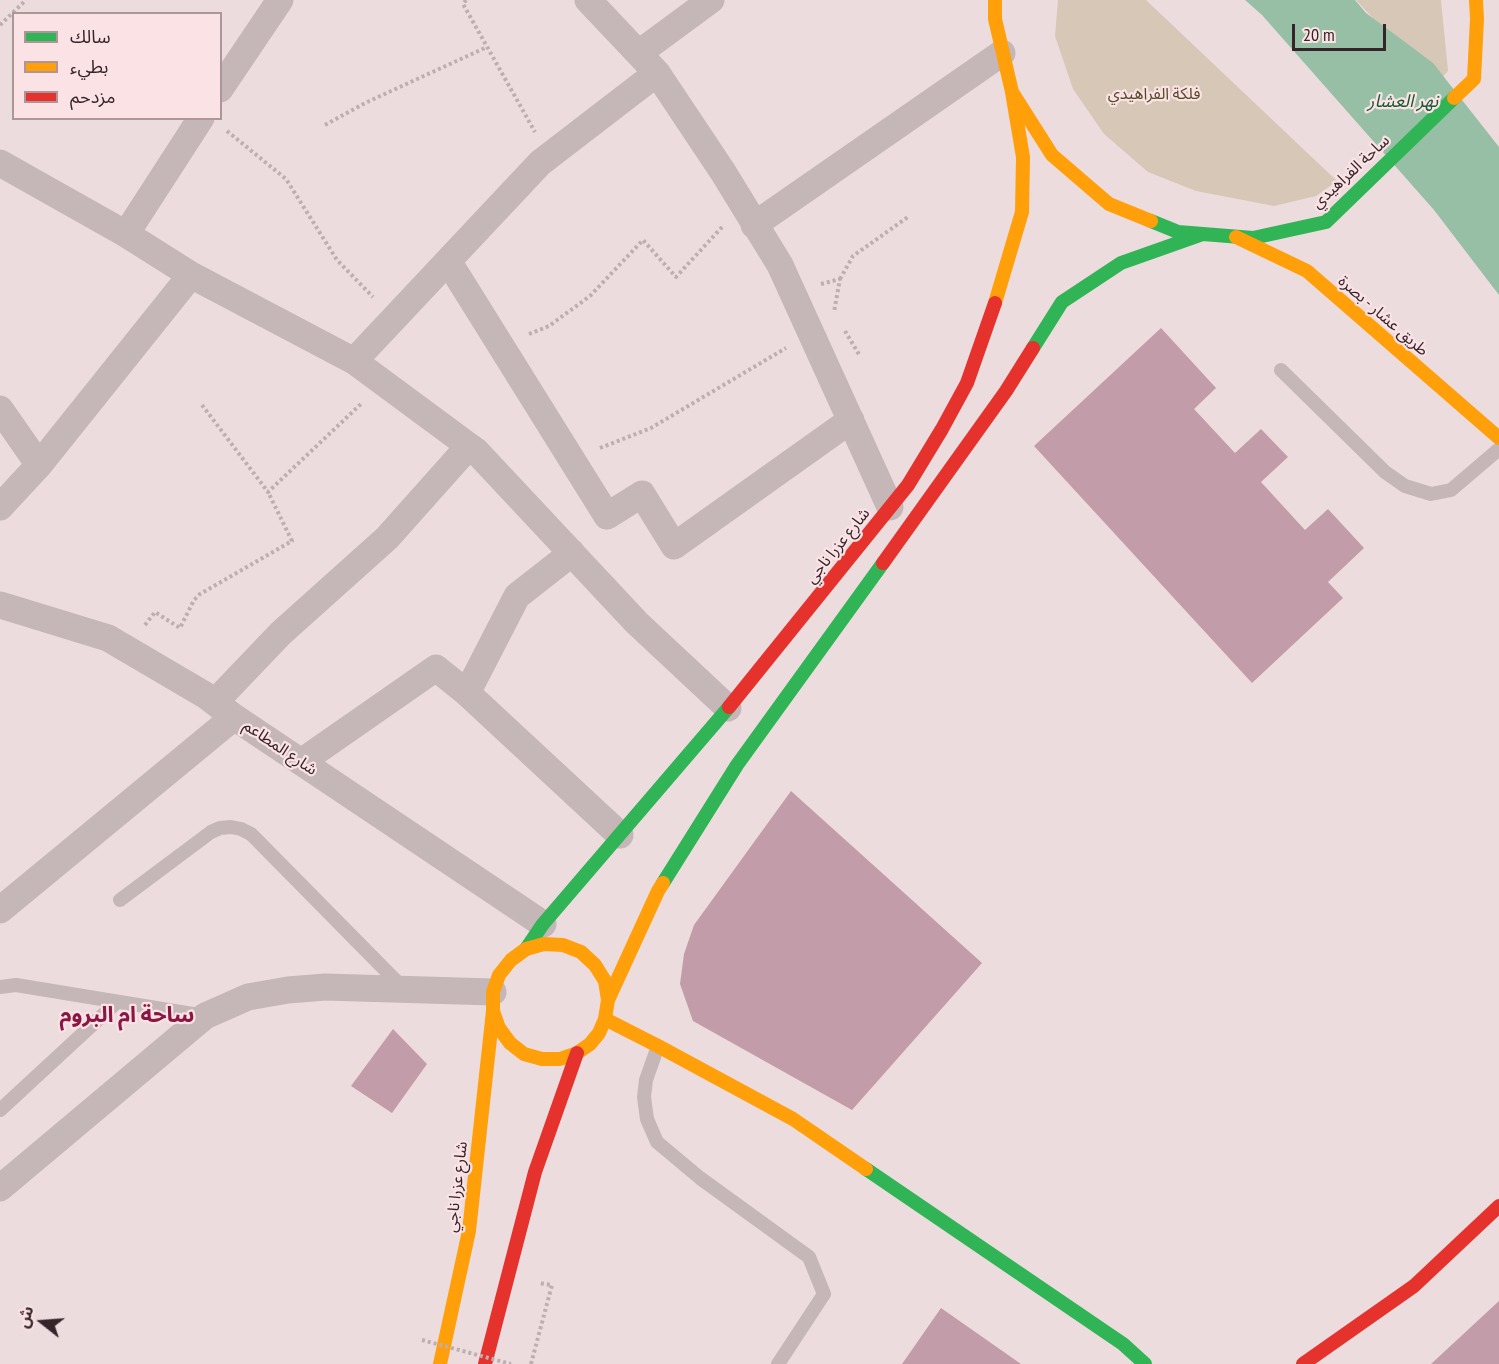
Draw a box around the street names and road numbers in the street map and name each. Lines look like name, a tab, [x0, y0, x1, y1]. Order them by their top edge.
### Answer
street label: ساحة الفراهيدي	[1308, 131, 1394, 213]
street label: طريق عشار - بصرة	[1334, 272, 1432, 360]
street label: شارع عزرا ناجي	[802, 504, 874, 588]
street label: شارع المطاعم	[239, 716, 321, 780]
street label: شارع عزرا ناجي	[442, 1140, 472, 1234]

